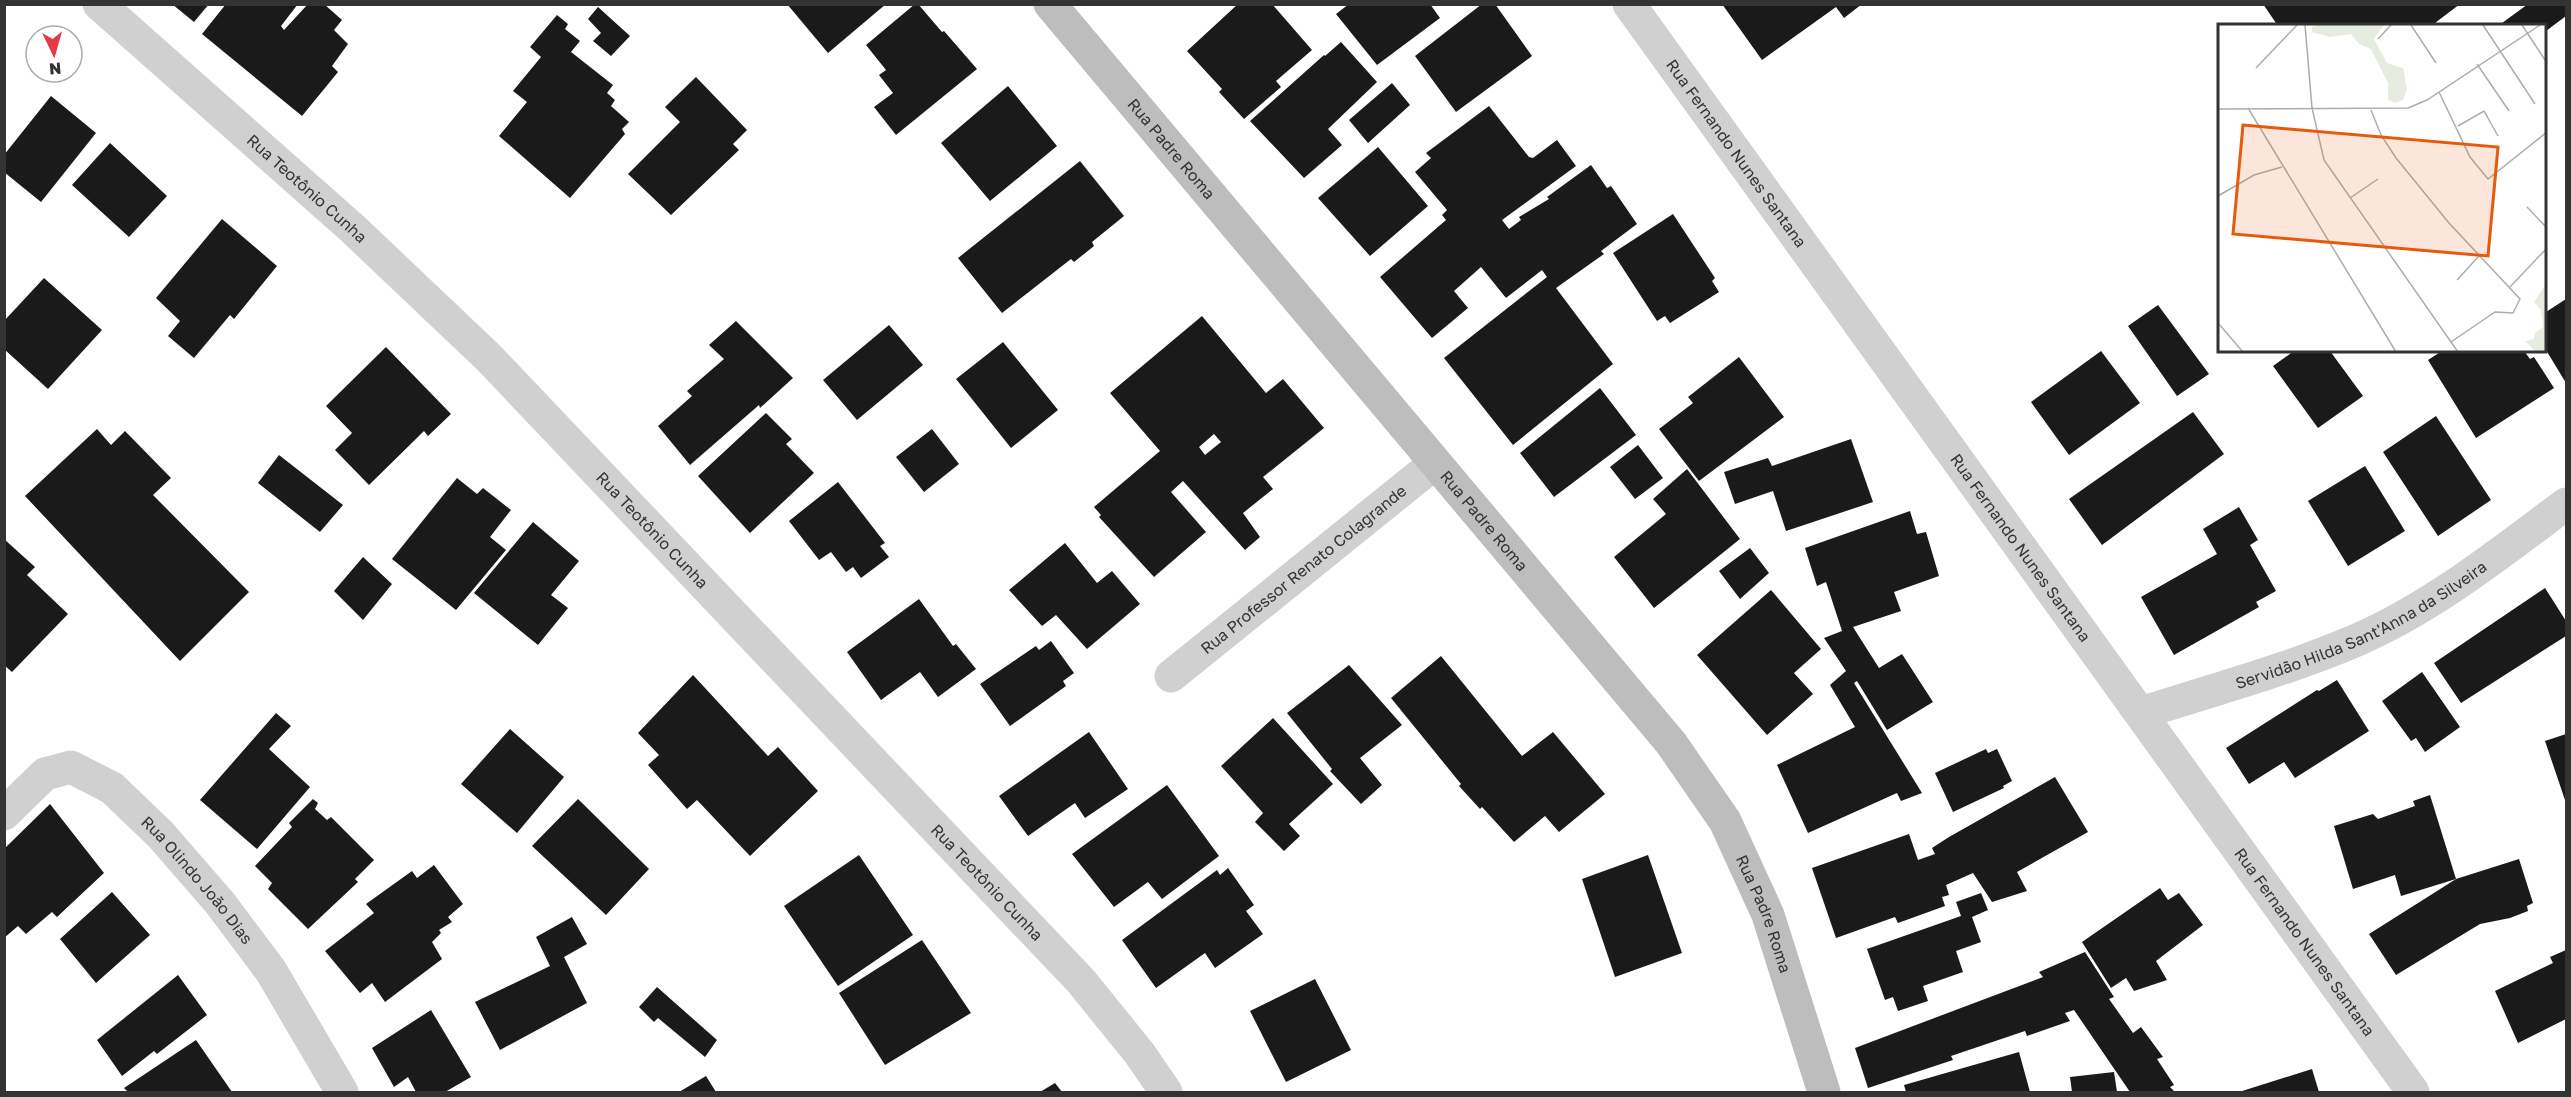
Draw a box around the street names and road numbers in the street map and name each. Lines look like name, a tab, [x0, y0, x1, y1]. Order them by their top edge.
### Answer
street label: Rua Fernando Nunes Santana	[1662, 55, 1811, 251]
street label: Rua Padre Roma	[1124, 94, 1220, 203]
street label: Rua Teotônio Cunha	[243, 130, 371, 247]
street label: Rua Fernando Nunes Santana	[1946, 450, 2095, 646]
street label: Rua Padre Roma	[1436, 466, 1532, 575]
street label: Rua Teotônio Cunha	[592, 467, 713, 593]
street label: Rua Professor Renato Colagrande	[1196, 480, 1410, 658]
street label: Servidão Hilda Sant'Anna da Silveira	[2233, 556, 2490, 693]
street label: Rua Olindo João Dias	[137, 812, 257, 948]
street label: Rua Teotônio Cunha	[927, 820, 1047, 945]
street label: Rua Fernando Nunes Santana	[2230, 844, 2379, 1040]
street label: Rua Padre Roma	[1732, 851, 1796, 975]

